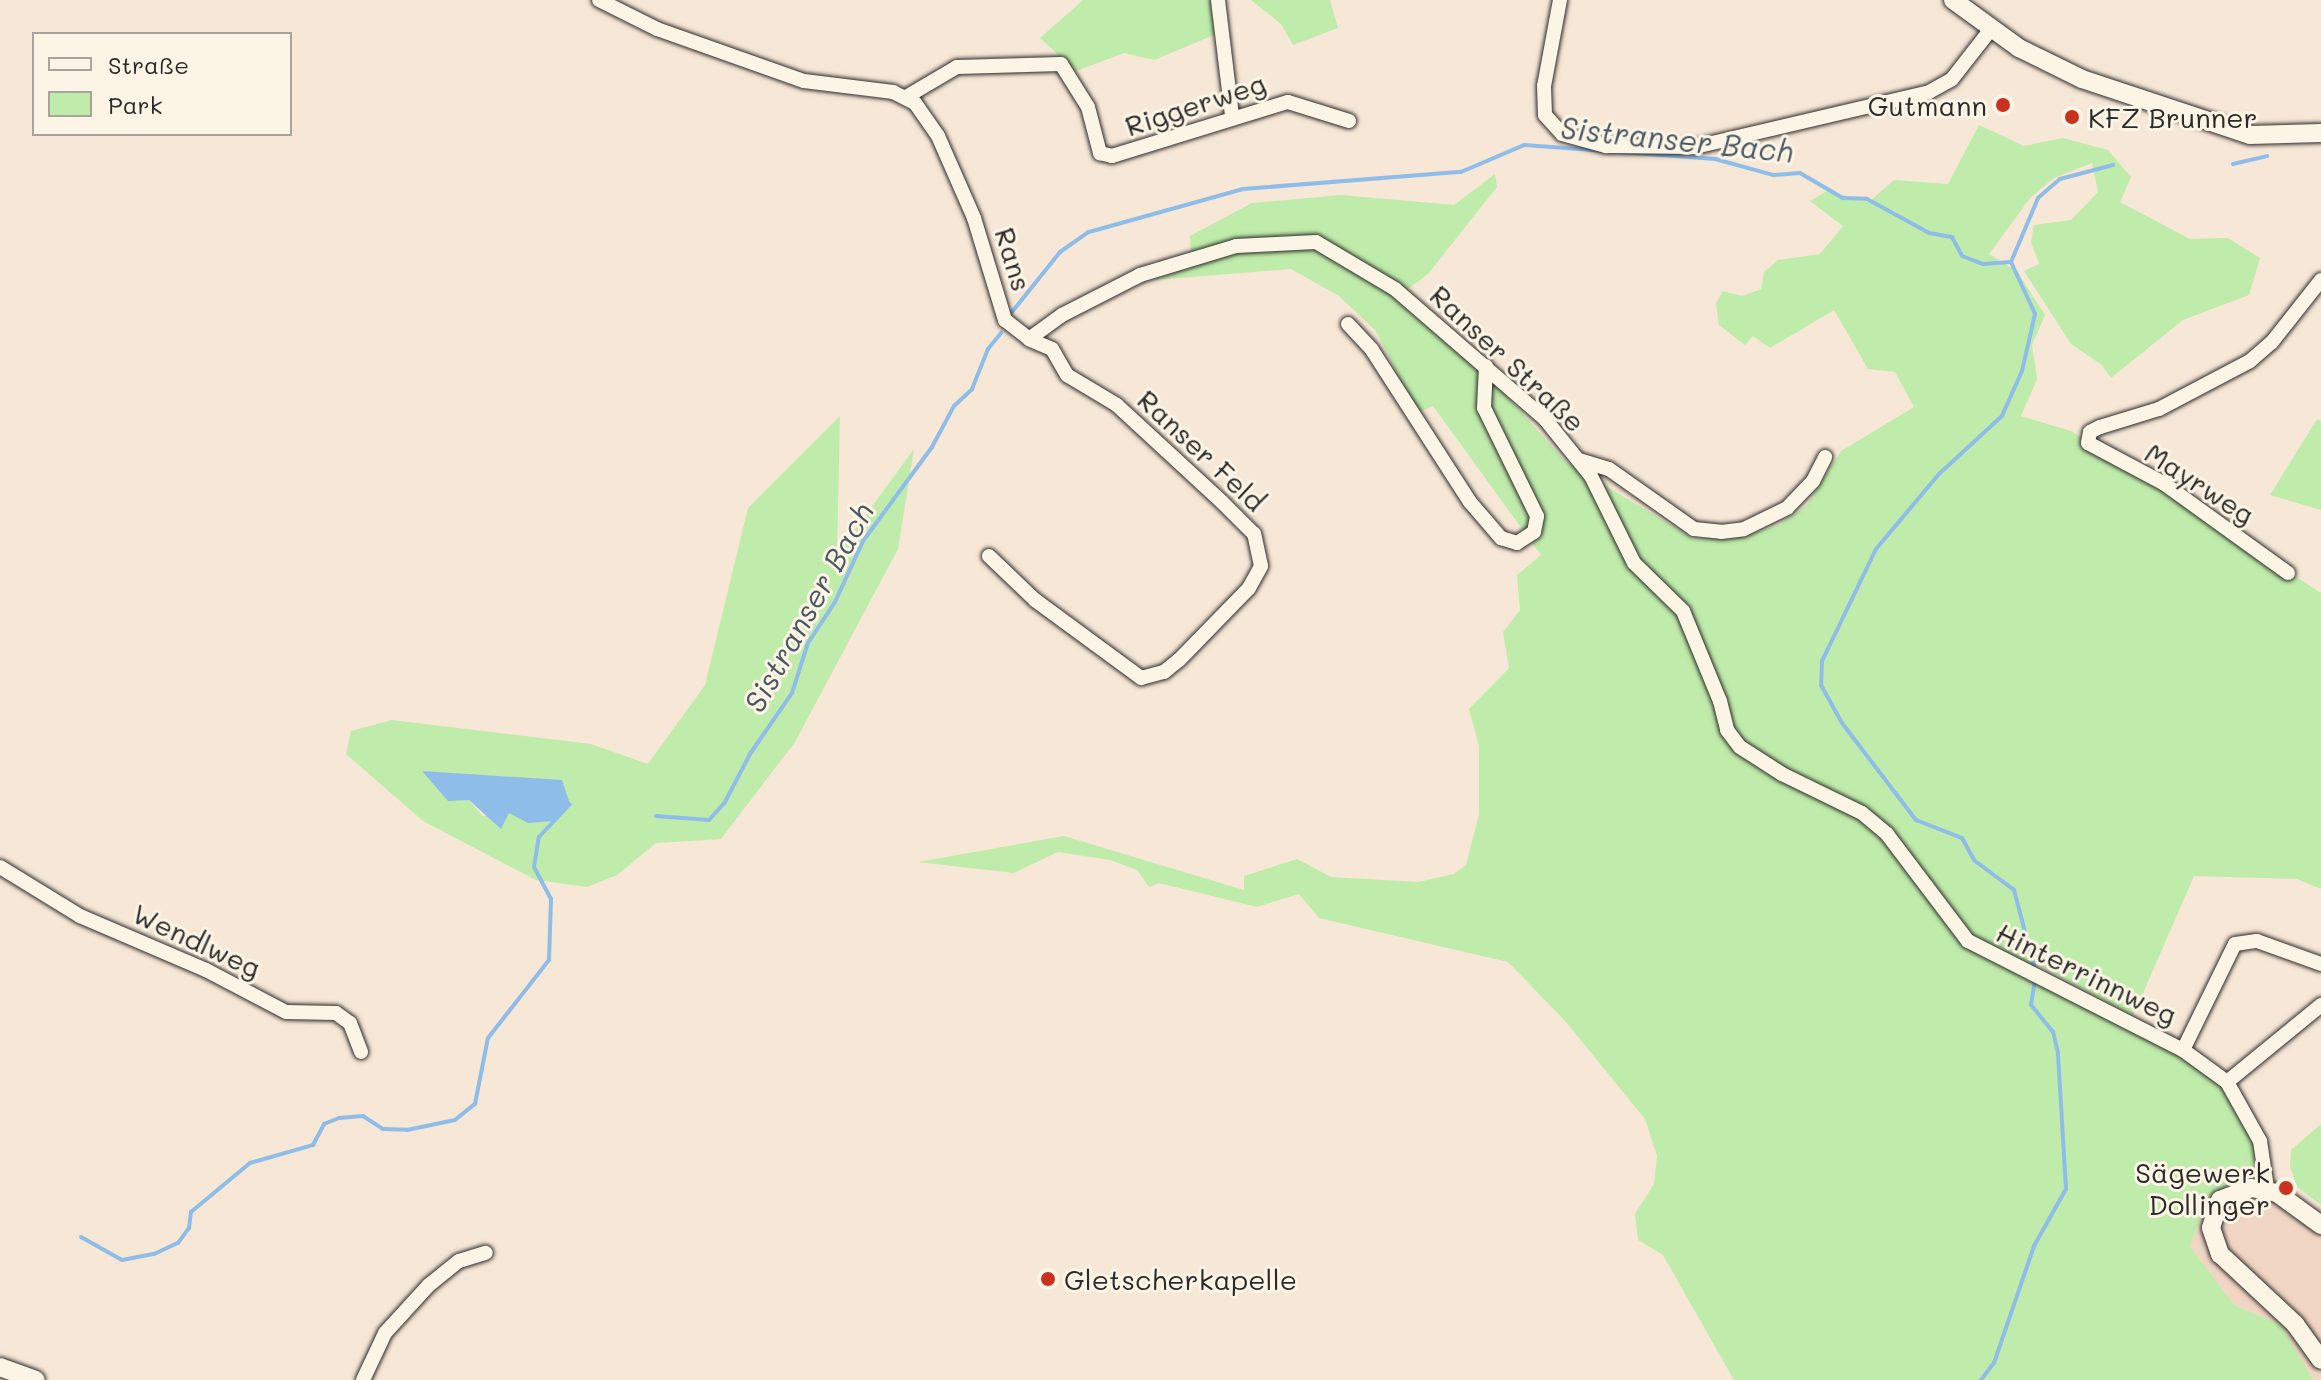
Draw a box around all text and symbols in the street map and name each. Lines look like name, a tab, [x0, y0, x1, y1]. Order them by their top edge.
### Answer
legend	[32, 32, 292, 136]
text: Straße	[108, 49, 189, 80]
street label: Riggerweg	[1121, 66, 1269, 142]
place label: Gutmann	[1868, 88, 1987, 122]
text: Park	[108, 89, 162, 120]
marker: Gutmann	[1994, 96, 2012, 114]
place label: KFZ Brunner	[2088, 100, 2258, 134]
marker: KFZ Brunner	[2063, 108, 2081, 126]
water label: Sistranser Bach	[1559, 109, 1795, 169]
street label: Rans	[989, 223, 1039, 295]
street label: Ranser Straße	[1424, 278, 1592, 438]
street label: Ranser Feld	[1131, 382, 1273, 518]
street label: Mayrweg	[2139, 435, 2261, 531]
water label: Sistranser Bach	[736, 496, 880, 718]
street label: Wendlweg	[128, 896, 266, 984]
street label: Hinterrinnweg	[1991, 915, 2183, 1031]
place label: Sägewerk Dollinger	[2135, 1155, 2270, 1221]
marker: Sägewerk Dollinger	[2277, 1179, 2295, 1197]
place label: Gletscherkapelle	[1064, 1262, 1297, 1296]
marker: Gletscherkapelle	[1039, 1270, 1057, 1288]

